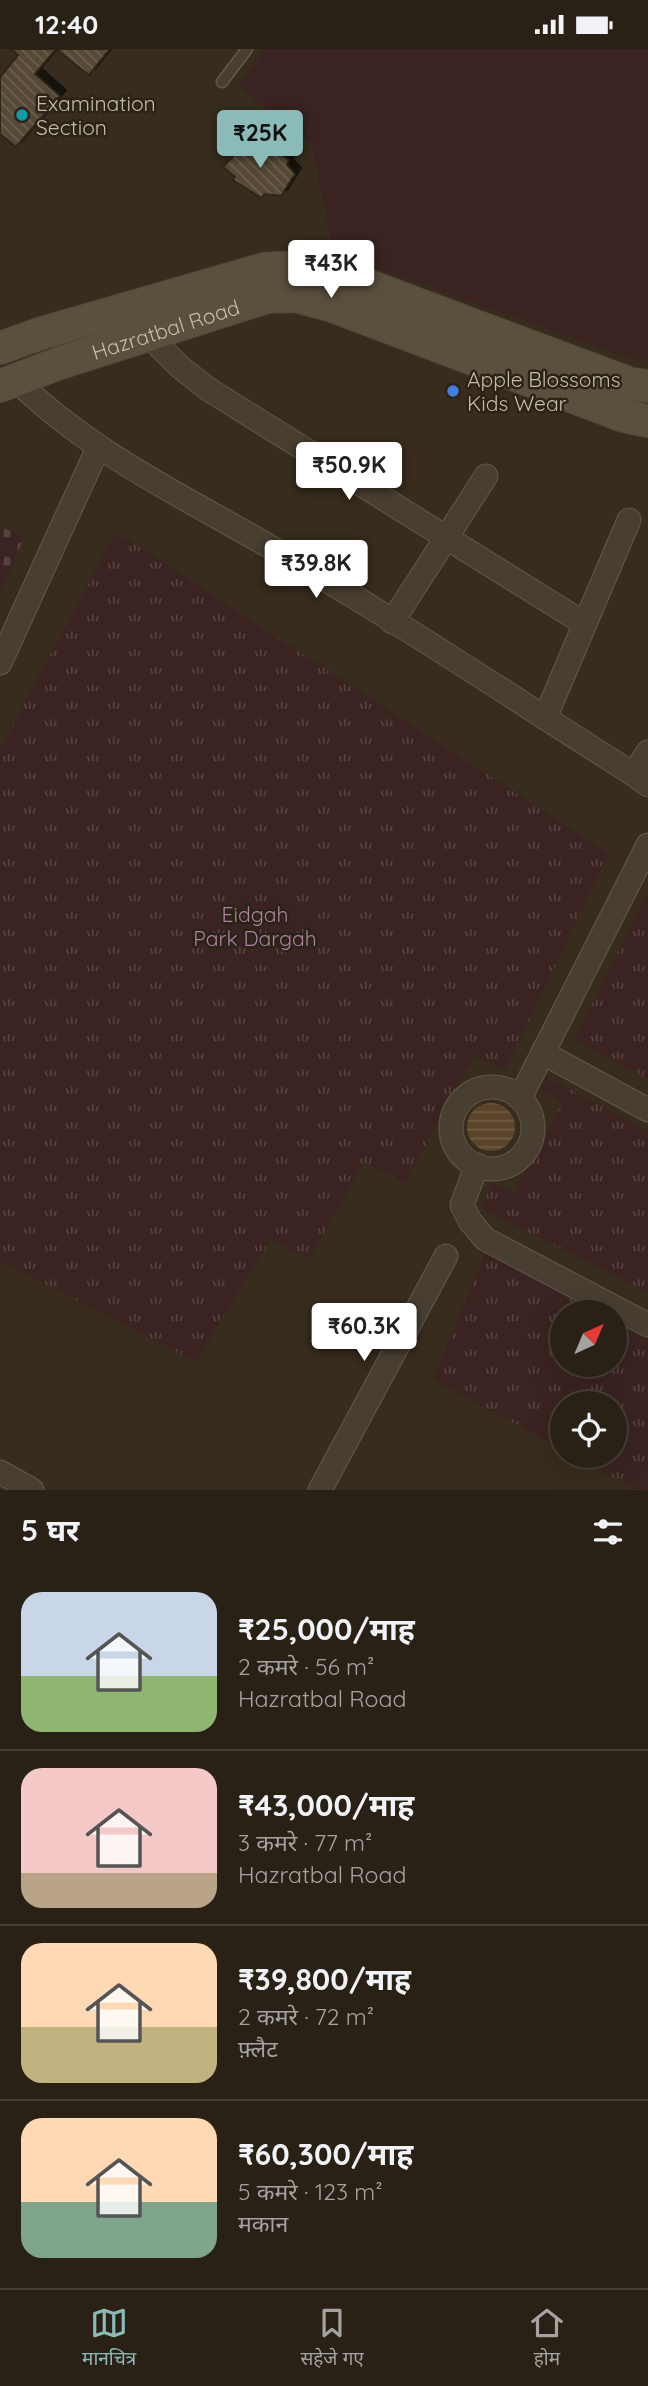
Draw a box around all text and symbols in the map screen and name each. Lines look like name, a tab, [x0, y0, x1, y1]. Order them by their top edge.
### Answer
text: 12:40	[35, 8, 98, 41]
place label: Examination Section	[36, 90, 156, 140]
marker: Examination Section	[14, 107, 30, 123]
pin: ₹25K	[219, 110, 301, 170]
text: ₹25K	[233, 118, 287, 147]
pin: ₹43K	[290, 240, 372, 300]
text: ₹43K	[304, 248, 358, 277]
street label: Hazratbal Road	[88, 294, 243, 365]
place label: Apple Blossoms Kids Wear	[467, 366, 621, 416]
marker: Apple Blossoms Kids Wear	[445, 383, 461, 399]
pin: ₹50.9K	[292, 442, 406, 502]
text: ₹50.9K	[312, 450, 386, 479]
pin: ₹39.8K	[259, 540, 373, 600]
text: ₹39.8K	[281, 548, 351, 577]
park label: Eidgah Park Dargah	[193, 901, 317, 951]
north arrow	[550, 1300, 626, 1377]
map controls	[550, 1300, 627, 1468]
pin: ₹60.3K	[307, 1303, 421, 1363]
text: ₹60.3K	[328, 1311, 400, 1340]
button: locate	[550, 1391, 627, 1468]
text: 5 घर	[21, 1511, 79, 1549]
icon: filters	[589, 1513, 627, 1551]
text: ₹25,000/माह	[238, 1610, 415, 1648]
icon: home	[77, 1620, 161, 1704]
text: 2 कमरे · 56 m²	[238, 1652, 374, 1681]
text: Hazratbal Road	[238, 1684, 406, 1713]
text: ₹43,000/माह	[238, 1786, 414, 1824]
icon: home	[77, 1796, 161, 1880]
text: 3 कमरे · 77 m²	[238, 1828, 372, 1857]
text: Hazratbal Road	[238, 1860, 406, 1889]
text: ₹39,800/माह	[238, 1960, 411, 1998]
icon: home	[77, 1971, 161, 2055]
text: 2 कमरे · 72 m²	[238, 2002, 374, 2031]
text: फ़्लैट	[238, 2034, 278, 2063]
text: ₹60,300/माह	[238, 2135, 413, 2173]
icon: home	[77, 2146, 161, 2230]
text: 5 कमरे · 123 m²	[238, 2177, 383, 2206]
text: मकान	[238, 2209, 288, 2238]
tab: मानचित्र	[82, 2304, 136, 2373]
tab: सहेजे गए	[300, 2304, 364, 2373]
tab: होम	[528, 2304, 566, 2373]

